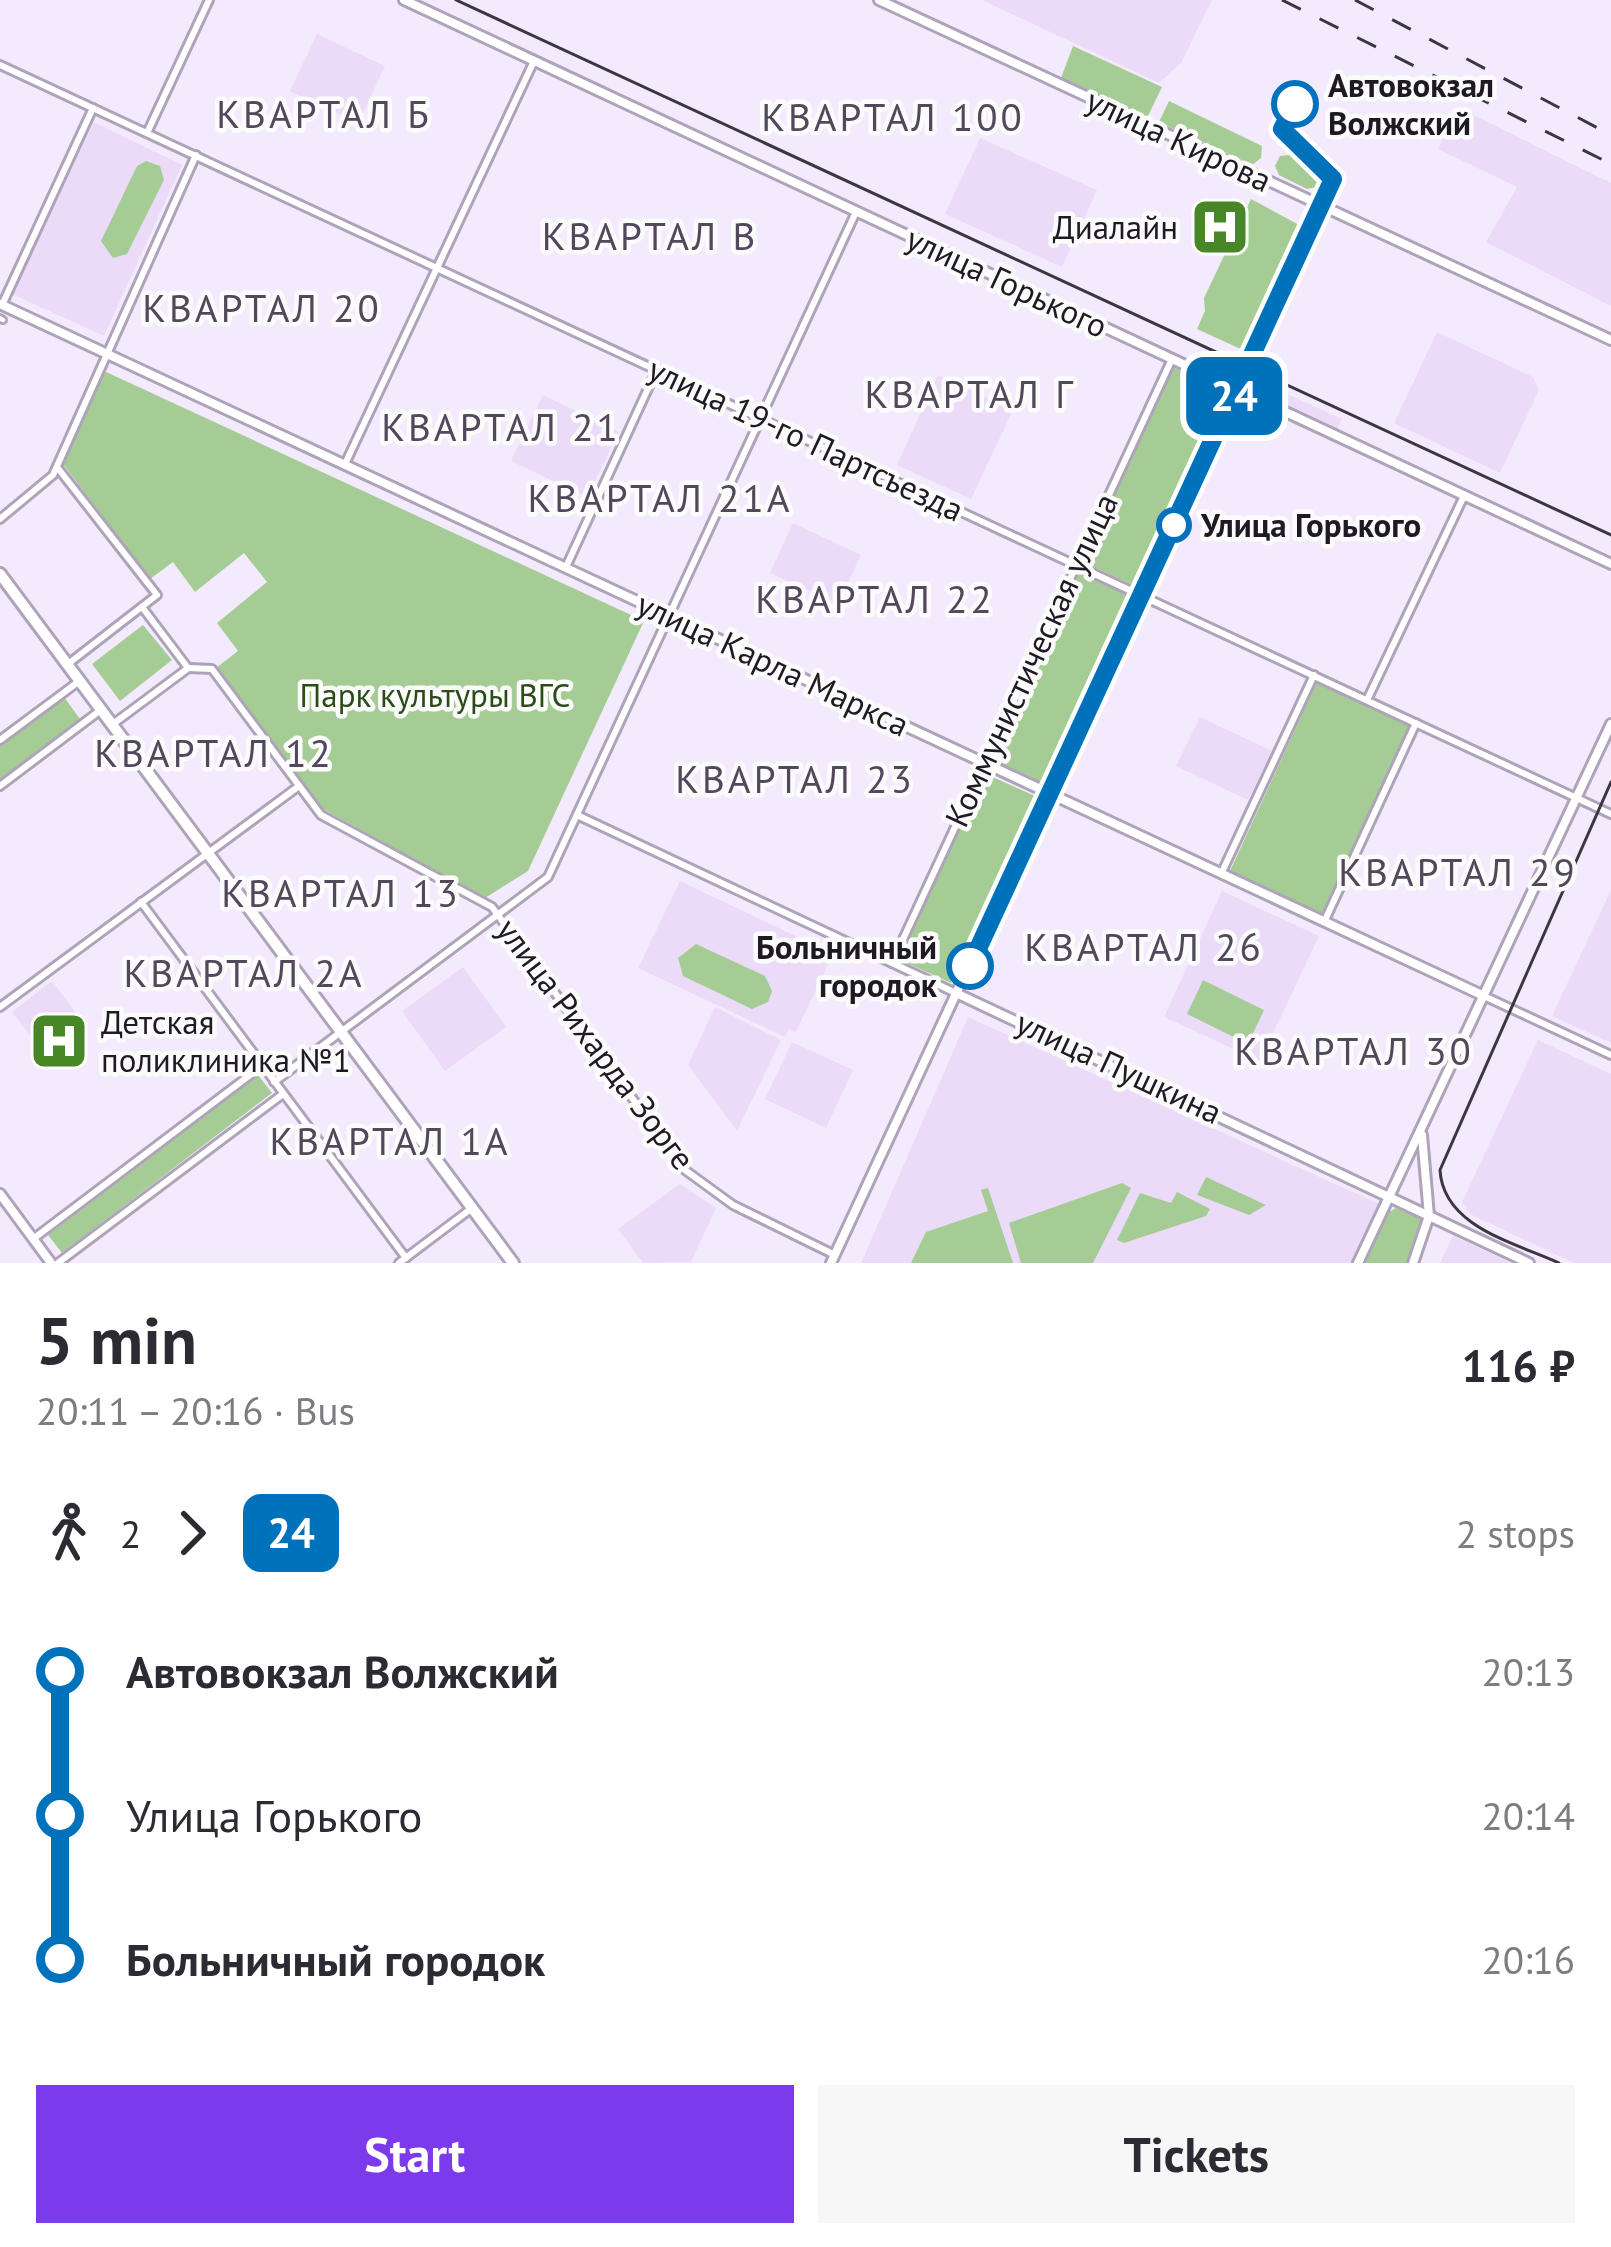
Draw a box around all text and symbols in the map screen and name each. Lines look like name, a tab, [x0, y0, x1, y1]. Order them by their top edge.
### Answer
place label: Автовокзал Волжский	[1328, 63, 1494, 144]
street label: улица Кирова	[1080, 78, 1279, 201]
marker: Автовокзал Волжский	[1273, 82, 1317, 126]
district label: КВАРТАЛ Б	[216, 88, 432, 139]
district label: КВАРТАЛ 100	[761, 91, 1025, 142]
hospital icon: Диалайн	[1189, 196, 1251, 258]
place label: Диалайн	[1053, 205, 1178, 248]
district label: КВАРТАЛ В	[542, 210, 758, 261]
street label: улица Горького	[900, 216, 1115, 347]
district label: КВАРТАЛ 20	[142, 282, 382, 333]
street label: улица 19-го Партсъезда	[642, 347, 971, 530]
line badge: 24	[1180, 357, 1288, 435]
district label: КВАРТАЛ Г	[864, 368, 1076, 419]
text: 24	[1210, 368, 1258, 423]
district label: КВАРТАЛ 21	[381, 401, 621, 452]
district label: КВАРТАЛ 21А	[527, 472, 793, 523]
street label: Коммунистическая улица	[934, 486, 1127, 833]
place label: Улица Горького	[1200, 503, 1421, 546]
marker: Улица Горького	[1158, 509, 1190, 541]
district label: КВАРТАЛ 22	[755, 573, 995, 624]
street label: улица Карла Маркса	[630, 582, 916, 746]
park label: Парк культуры ВГС	[300, 673, 570, 716]
district label: КВАРТАЛ 12	[94, 727, 334, 778]
district label: КВАРТАЛ 23	[675, 753, 915, 804]
district label: КВАРТАЛ 29	[1338, 846, 1578, 897]
district label: КВАРТАЛ 13	[221, 867, 461, 918]
street label: улица Рихарда Зорге	[488, 909, 705, 1178]
district label: КВАРТАЛ 26	[1024, 921, 1264, 972]
place label: Больничный городок	[756, 925, 938, 1006]
marker: Больничный городок	[948, 944, 992, 988]
district label: КВАРТАЛ 2А	[124, 947, 365, 998]
place label: Детская поликлиника №1	[101, 1000, 351, 1081]
street label: улица Пушкина	[1009, 1000, 1229, 1133]
hospital icon: Детская поликлиника №1	[28, 1010, 90, 1072]
district label: КВАРТАЛ 30	[1234, 1025, 1474, 1076]
district label: КВАРТАЛ 1А	[270, 1115, 511, 1166]
text: 5 min	[36, 1297, 197, 1382]
text: 116 ₽	[1462, 1336, 1575, 1394]
text: 20:11 – 20:16 · Bus	[36, 1385, 355, 1436]
icon: walk	[36, 1500, 102, 1566]
icon: forward	[159, 1500, 225, 1566]
text: 24	[267, 1505, 315, 1560]
text: 2	[120, 1508, 141, 1559]
text: 2 stops	[1456, 1508, 1575, 1559]
text: Автовокзал Волжский	[126, 1642, 559, 1700]
text: 20:13	[1481, 1646, 1575, 1697]
text: Улица Горького	[126, 1786, 422, 1844]
text: 20:14	[1481, 1790, 1575, 1841]
text: Больничный городок	[126, 1930, 545, 1988]
text: 20:16	[1481, 1934, 1575, 1985]
button: Start	[36, 2085, 794, 2223]
button: Tickets	[818, 2085, 1575, 2223]

